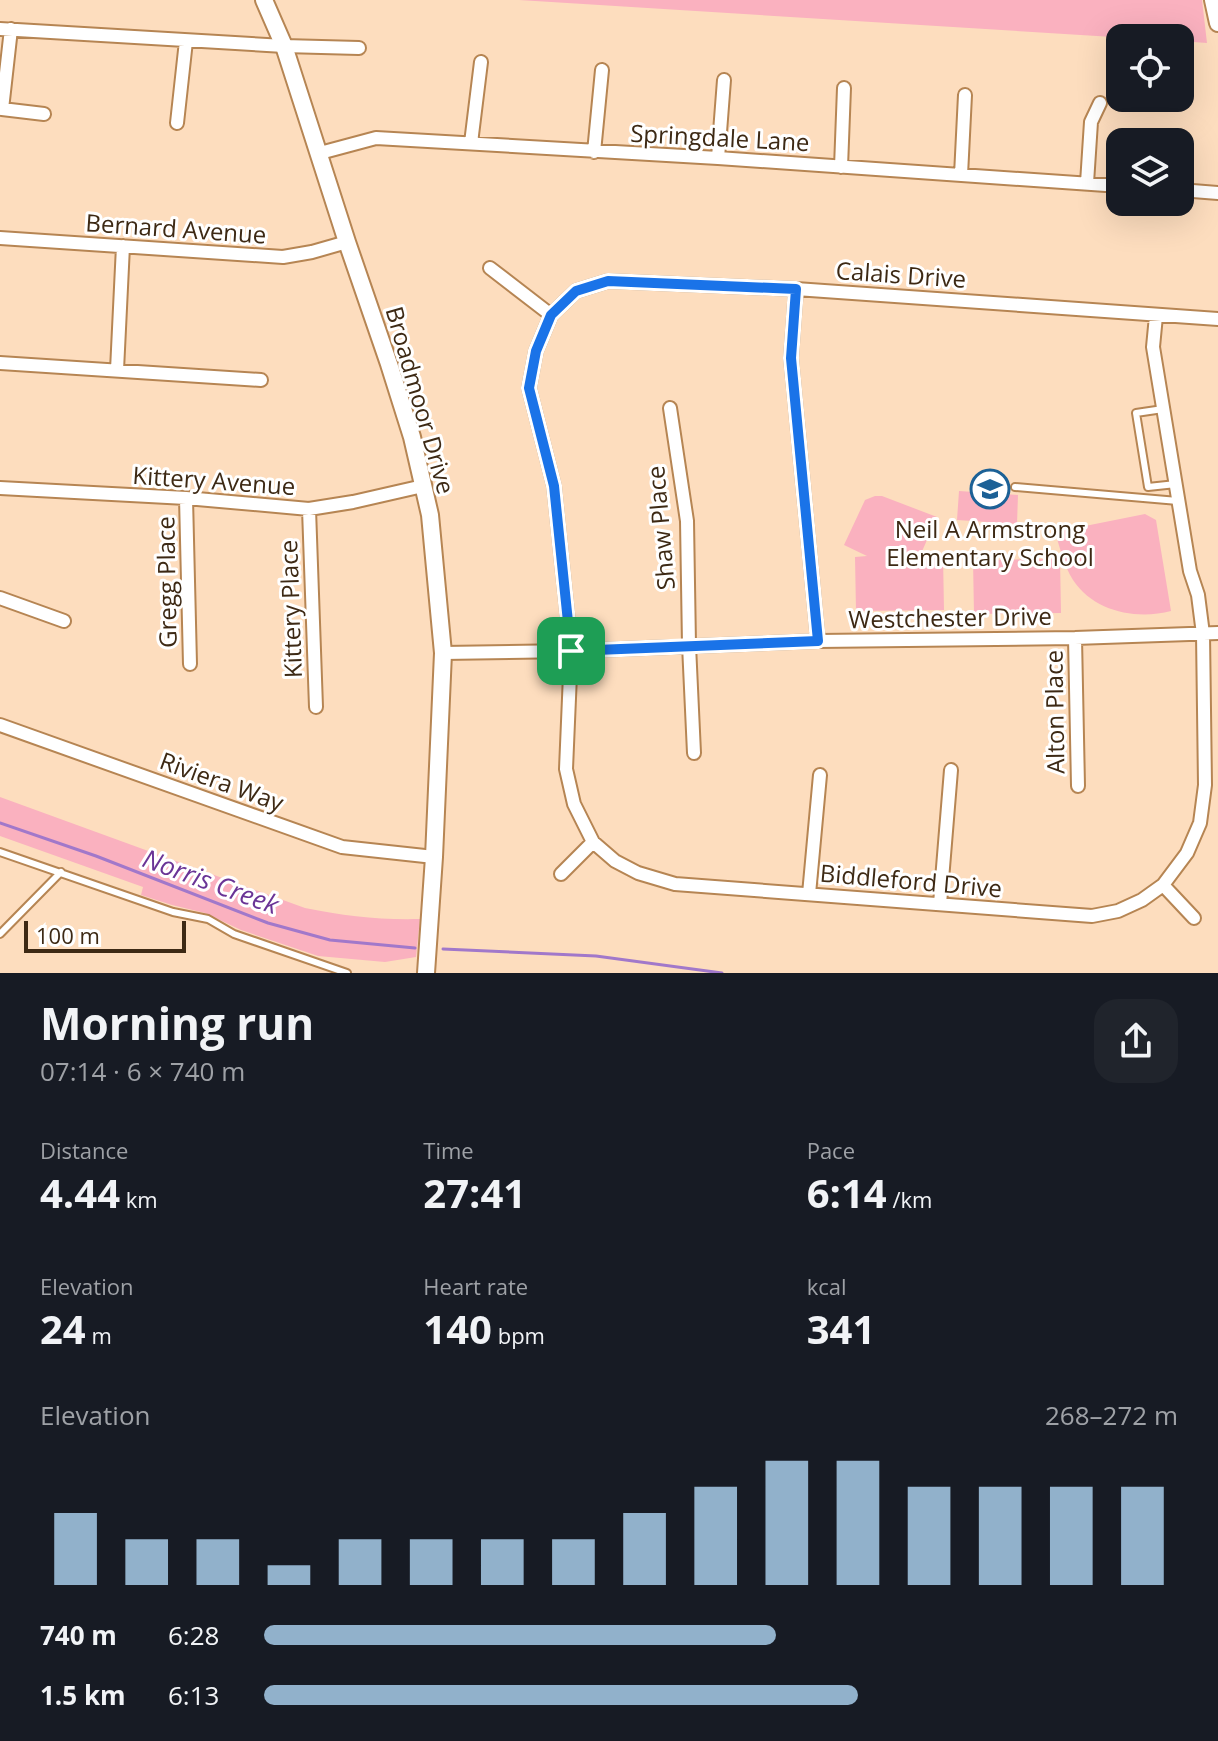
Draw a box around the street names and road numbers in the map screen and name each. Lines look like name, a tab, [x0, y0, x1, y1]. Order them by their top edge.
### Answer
street label: Springdale Lane	[630, 116, 810, 158]
street label: Bernard Avenue	[85, 205, 267, 251]
street label: Calais Drive	[835, 253, 967, 295]
street label: Broadmoor Drive	[378, 302, 464, 498]
street label: Kittery Avenue	[132, 458, 296, 502]
street label: Shaw Place	[638, 464, 682, 592]
street label: Gregg Place	[148, 516, 184, 648]
street label: Kittery Place	[271, 539, 309, 679]
street label: Westchester Drive	[848, 599, 1052, 635]
street label: Alton Place	[1036, 650, 1072, 774]
street label: Riviera Way	[156, 743, 289, 819]
street label: Biddleford Drive	[819, 856, 1003, 904]

